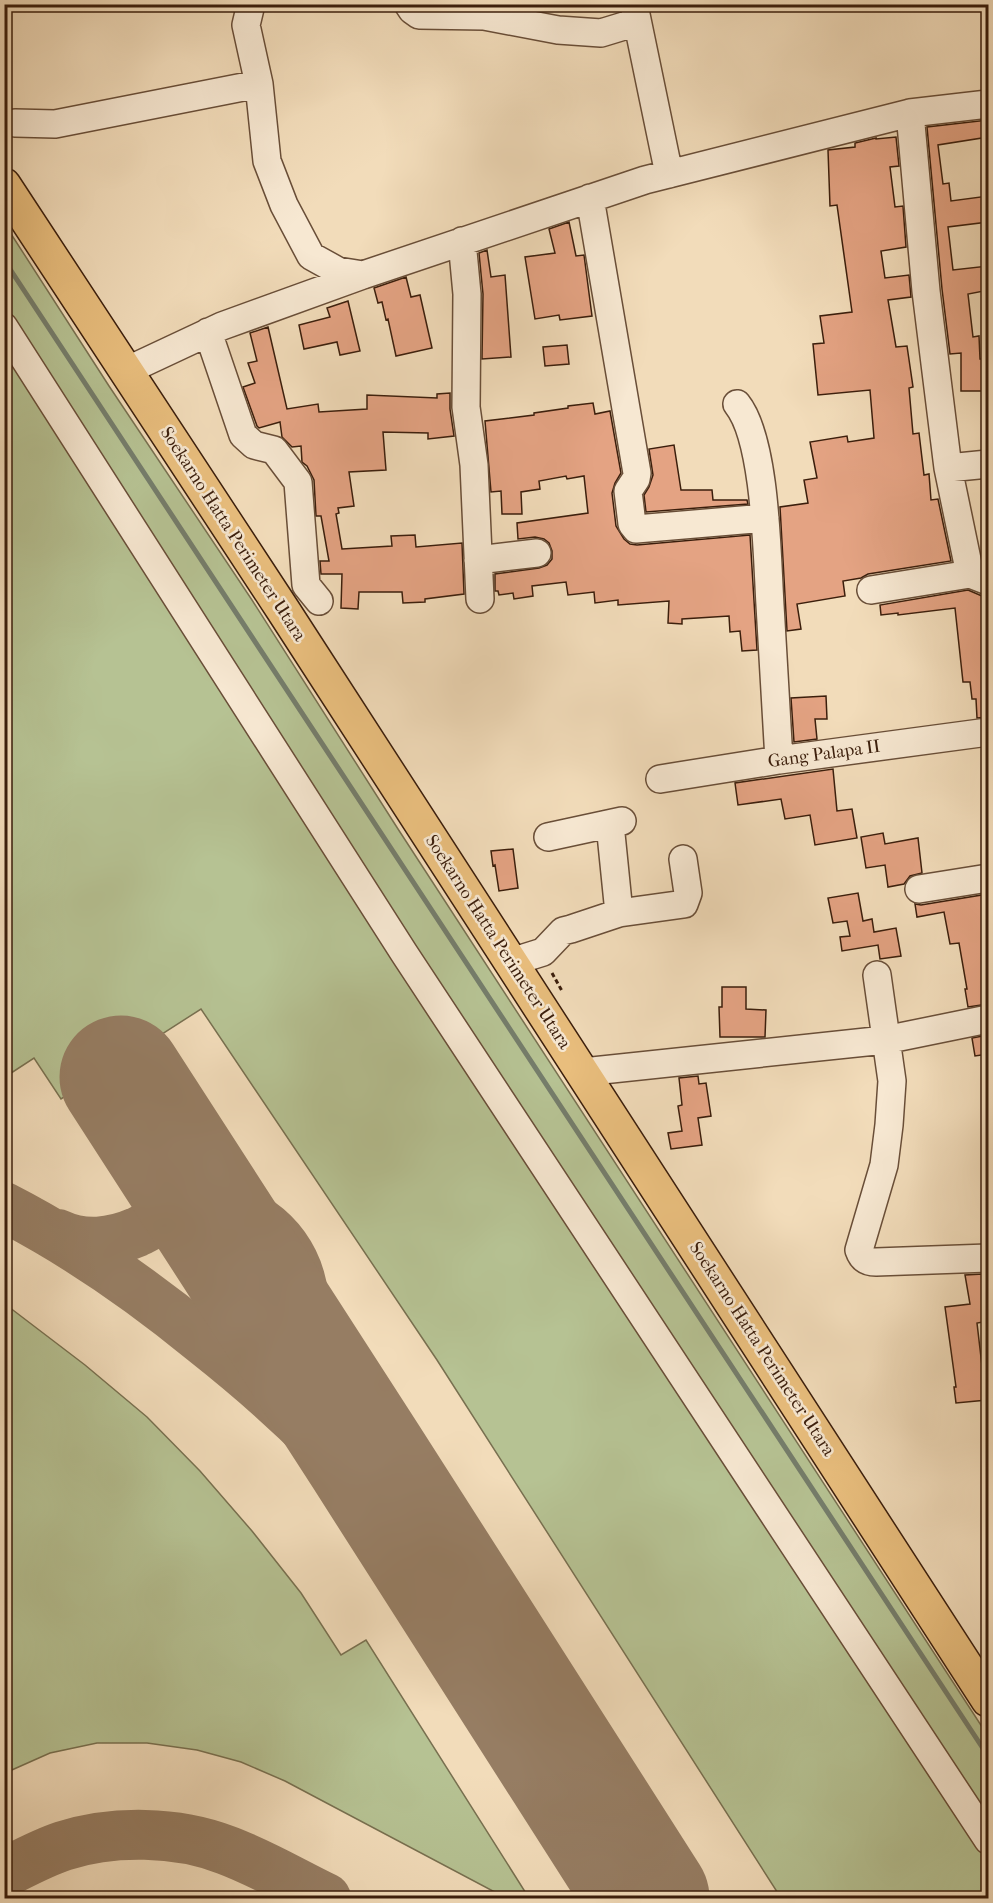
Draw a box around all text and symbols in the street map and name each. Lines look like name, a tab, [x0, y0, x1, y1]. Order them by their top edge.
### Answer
street label: Soekarno Hatta Perimeter Utara	[156, 423, 311, 646]
street label: Gang Palapa II	[766, 736, 882, 772]
street label: Soekarno Hatta Perimeter Utara	[421, 831, 576, 1054]
street label: Soekarno Hatta Perimeter Utara	[685, 1238, 840, 1461]

